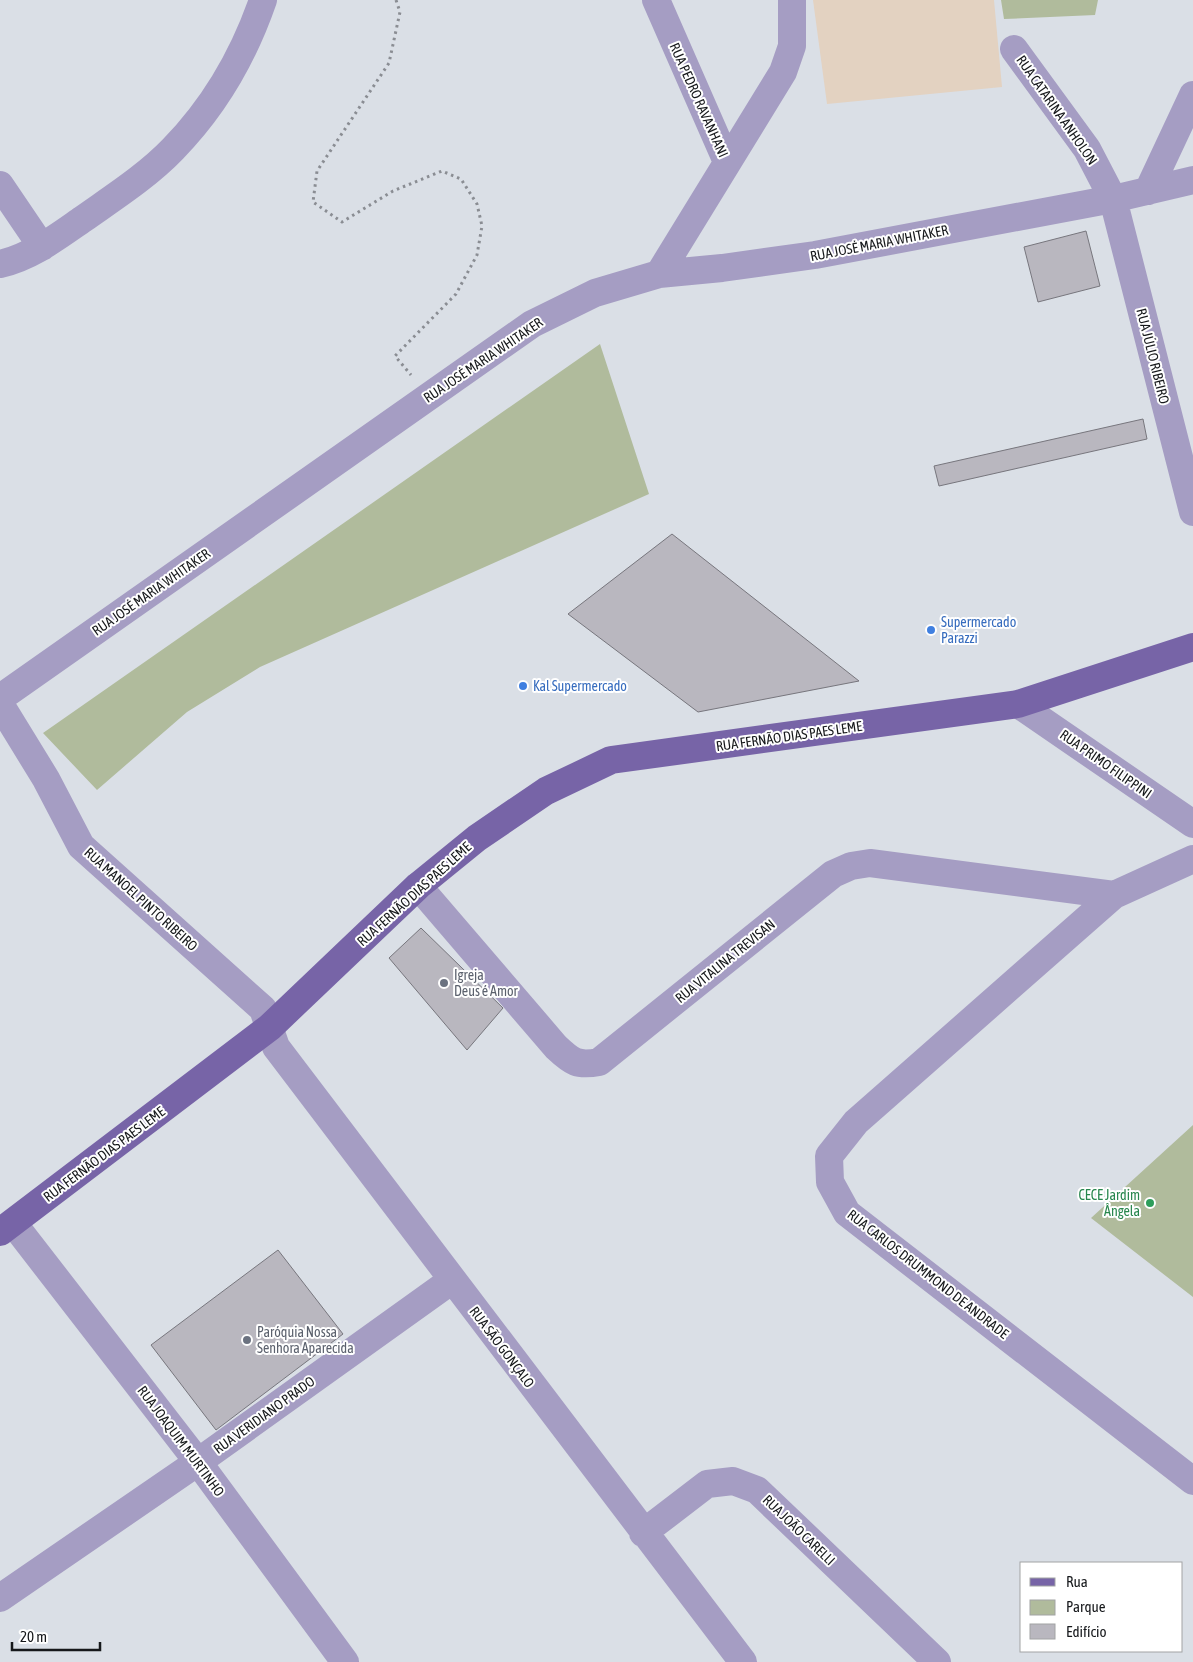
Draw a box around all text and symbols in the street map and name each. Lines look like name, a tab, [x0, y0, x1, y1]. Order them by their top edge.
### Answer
street label: RUA PEDRO RAVANHANI	[667, 40, 731, 160]
street label: RUA CATARINA ANHOLON	[1013, 52, 1101, 168]
street label: RUA JOSÉ MARIA WHITAKER	[809, 222, 949, 264]
street label: RUA JÚLIO RIBEIRO	[1133, 307, 1173, 405]
street label: RUA JOSÉ MARIA WHITAKER	[420, 314, 546, 406]
street label: RUA JOSÉ MARIA WHITAKER	[89, 545, 213, 639]
place label: Supermercado Parazzi	[941, 614, 1016, 646]
marker: Supermercado Parazzi	[925, 624, 937, 636]
place label: Kal Supermercado	[533, 678, 627, 694]
marker: Kal Supermercado	[517, 680, 529, 692]
street label: RUA FERNÃO DIAS PAES LEME	[715, 718, 863, 754]
street label: RUA PRIMO FILIPPINI	[1057, 726, 1155, 802]
street label: RUA FERNÃO DIAS PAES LEME	[354, 839, 474, 949]
street label: RUA MANOEL PINTO RIBEIRO	[81, 844, 201, 954]
street label: RUA VITALINA TREVISAN	[672, 916, 778, 1006]
place label: Igreja Deus é Amor	[454, 967, 519, 999]
marker: Igreja Deus é Amor	[438, 977, 450, 989]
street label: RUA FERNÃO DIAS PAES LEME	[40, 1103, 168, 1205]
place label: CECE Jardim Ângela	[1078, 1187, 1140, 1219]
marker: CECE Jardim Ângela	[1144, 1197, 1156, 1209]
street label: RUA CARLOS DRUMMOND DE ANDRADE	[844, 1206, 1012, 1342]
street label: RUA SÃO GONÇALO	[466, 1303, 538, 1391]
place label: Paróquia Nossa Senhora Aparecida	[257, 1324, 354, 1356]
marker: Paróquia Nossa Senhora Aparecida	[241, 1334, 253, 1346]
street label: RUA VERIDIANO PRADO	[210, 1373, 318, 1457]
street label: RUA JOAQUIM MURTINHO	[134, 1383, 228, 1499]
street label: RUA JOÃO CARELLI	[760, 1492, 838, 1568]
legend	[1020, 1562, 1183, 1652]
text: Rua	[1066, 1573, 1088, 1590]
text: Parque	[1066, 1598, 1106, 1615]
scale bar	[12, 1620, 100, 1652]
text: Edifício	[1066, 1623, 1107, 1640]
text: 20 m	[20, 1628, 47, 1645]

